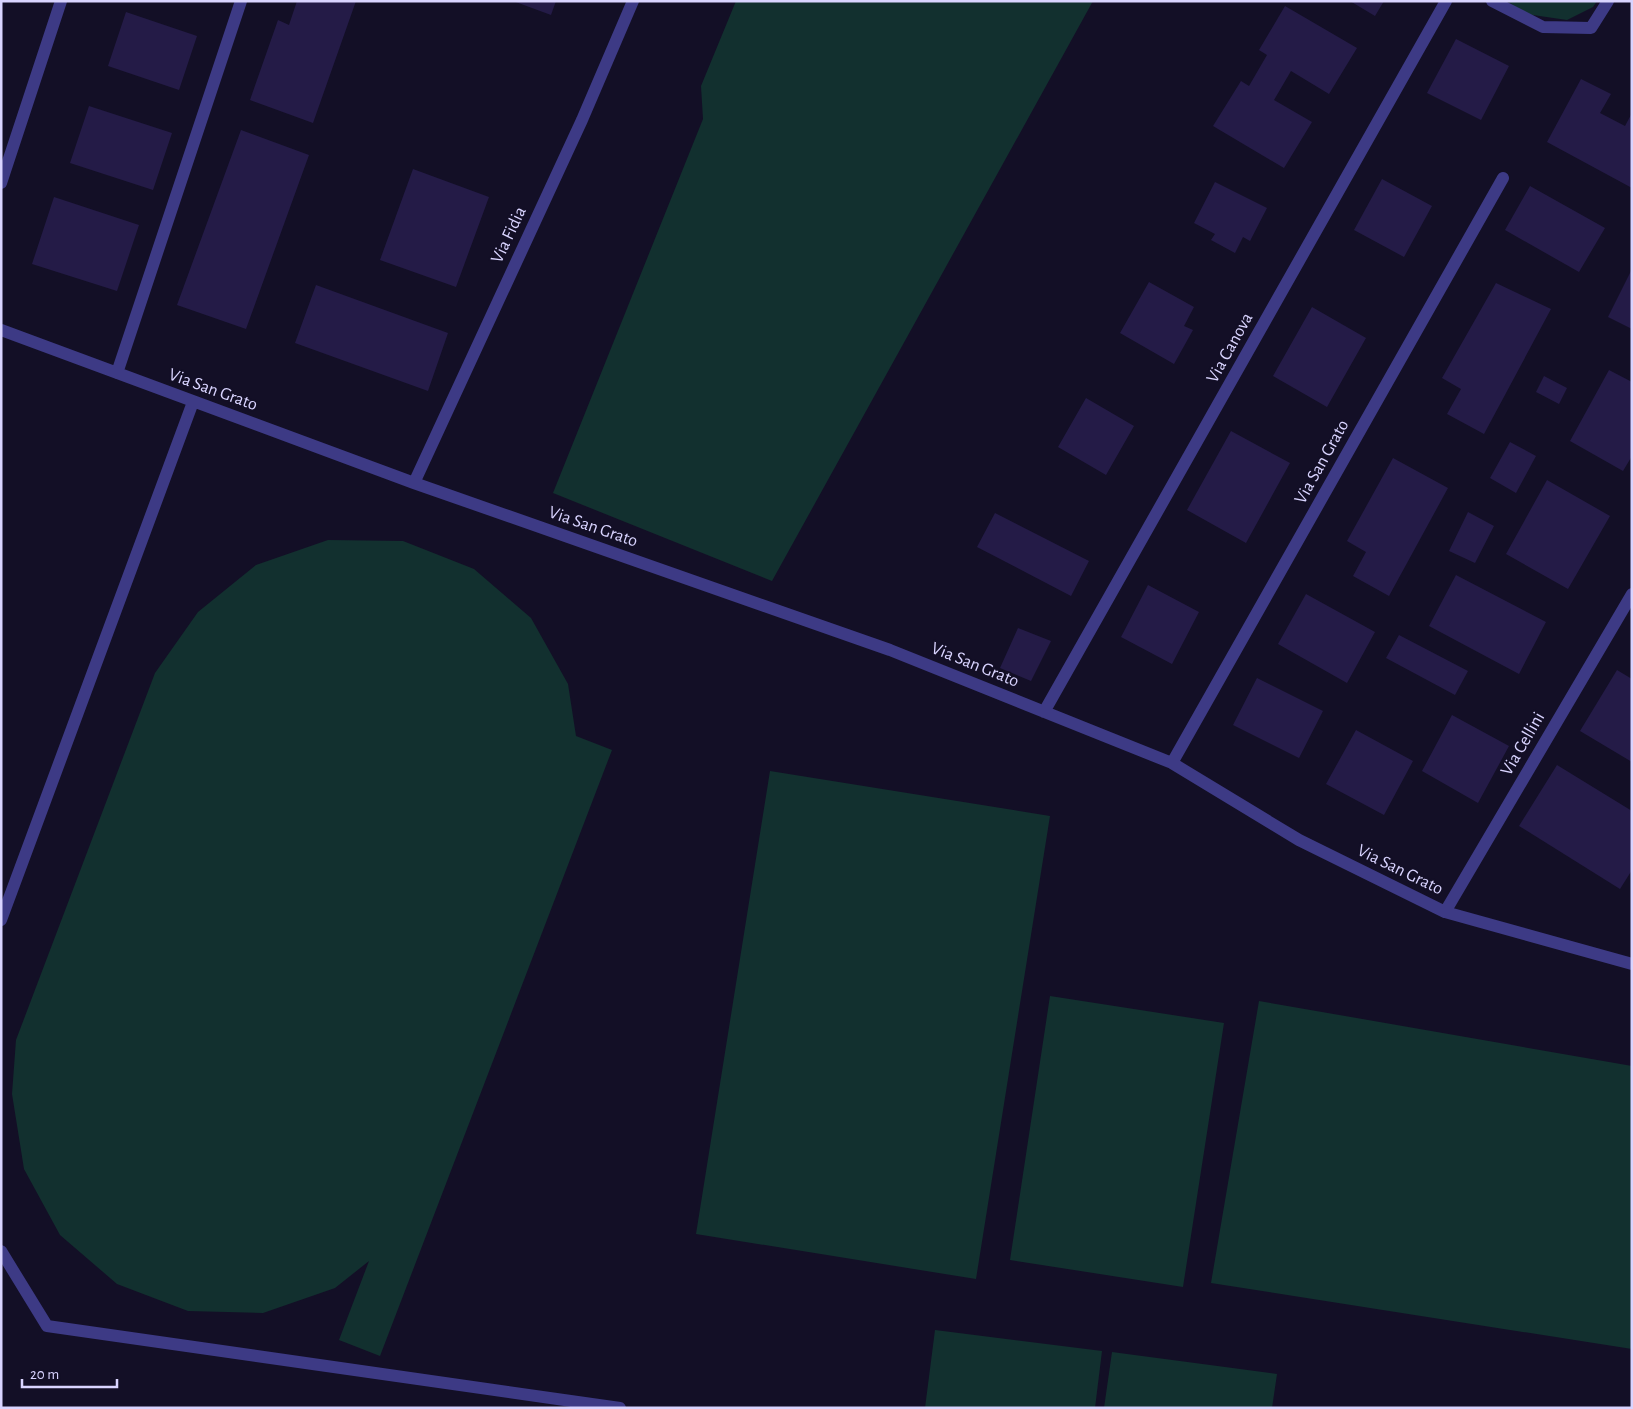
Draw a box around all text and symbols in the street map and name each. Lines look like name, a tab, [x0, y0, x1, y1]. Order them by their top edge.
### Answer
street label: Via Fidia	[488, 204, 530, 266]
street label: Via Canova	[1204, 310, 1256, 386]
street label: Via San Grato	[166, 366, 260, 414]
street label: Via San Grato	[1292, 417, 1353, 507]
street label: Via San Grato	[546, 503, 640, 551]
street label: Via San Grato	[928, 639, 1022, 691]
street label: Via Cellini	[1498, 709, 1548, 779]
street label: Via San Grato	[1354, 842, 1446, 899]
scale bar	[22, 1356, 118, 1388]
text: 20 m	[30, 1367, 59, 1382]

